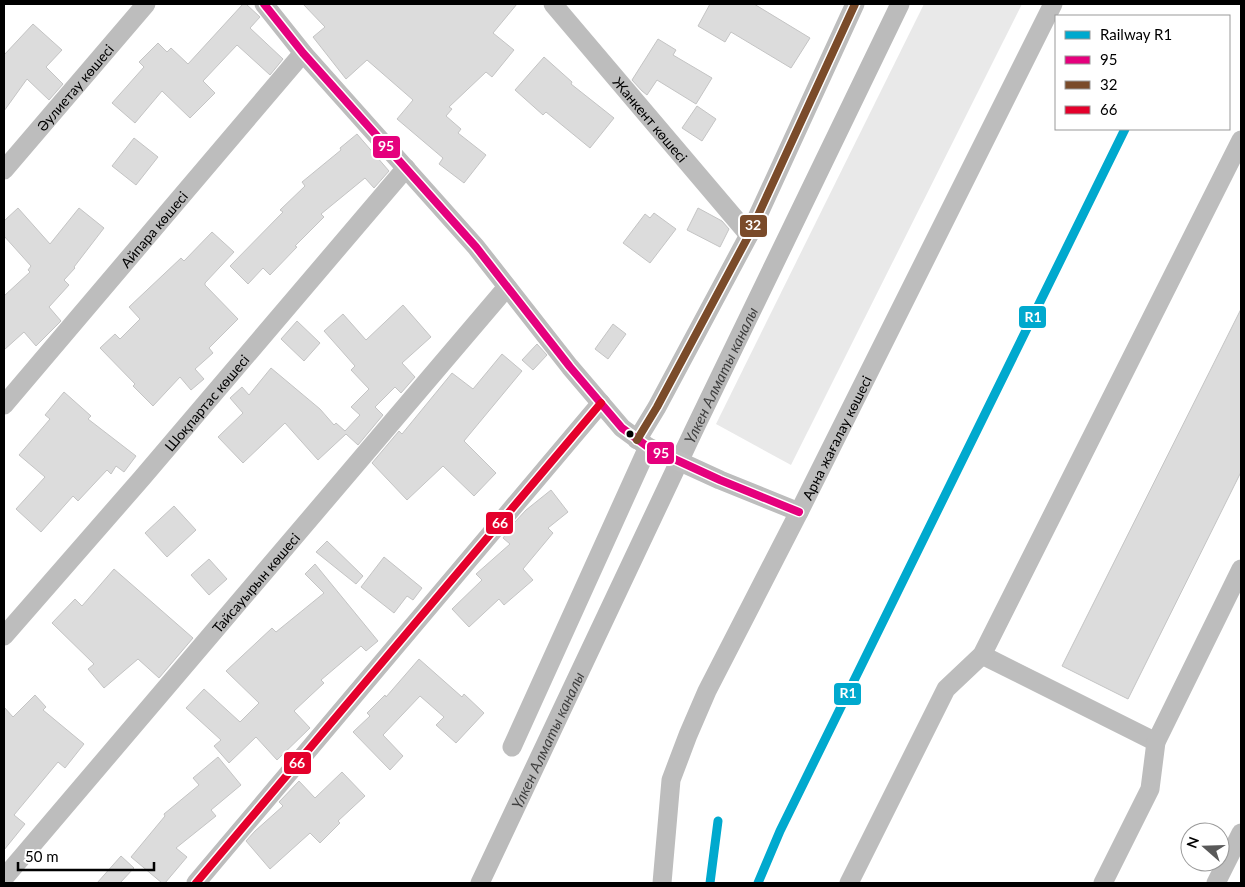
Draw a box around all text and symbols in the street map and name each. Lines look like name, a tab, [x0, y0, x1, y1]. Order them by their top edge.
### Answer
legend	[1055, 15, 1230, 130]
text: Railway R1	[1100, 25, 1172, 43]
street label: Әулиетау көшесі	[33, 40, 117, 134]
text: 95	[1100, 50, 1117, 68]
street label: Жанкент көшесі	[610, 73, 692, 165]
text: 32	[1100, 75, 1117, 93]
text: 66	[1100, 100, 1118, 118]
line badge: 95	[372, 135, 401, 159]
text: 95	[378, 137, 394, 154]
street label: Айпара көшесі	[116, 187, 191, 271]
line badge: 32	[739, 214, 768, 238]
text: 32	[745, 216, 761, 233]
water label: Үлкен Алматы каналы	[680, 304, 761, 446]
line badge: R1	[1018, 305, 1047, 329]
text: R1	[1024, 308, 1042, 325]
street label: Шоқпартас көшесі	[160, 351, 252, 454]
street label: Арна жағалау көшесі	[798, 373, 874, 502]
unlabelled marker	[625, 429, 635, 439]
line badge: 95	[646, 441, 675, 465]
text: 95	[653, 444, 669, 461]
line badge: 66	[485, 511, 514, 535]
text: 66	[492, 514, 508, 531]
street label: Тайсауырын көшесі	[208, 529, 303, 636]
water label: Үлкен Алматы каналы	[507, 668, 588, 812]
line badge: R1	[833, 682, 862, 706]
text: R1	[839, 684, 857, 701]
line badge: 66	[283, 751, 312, 775]
text: 66	[289, 754, 305, 771]
north arrow	[1180, 822, 1230, 872]
text: N	[1182, 834, 1202, 850]
scale bar	[18, 840, 154, 872]
text: 50 m	[25, 847, 59, 865]

